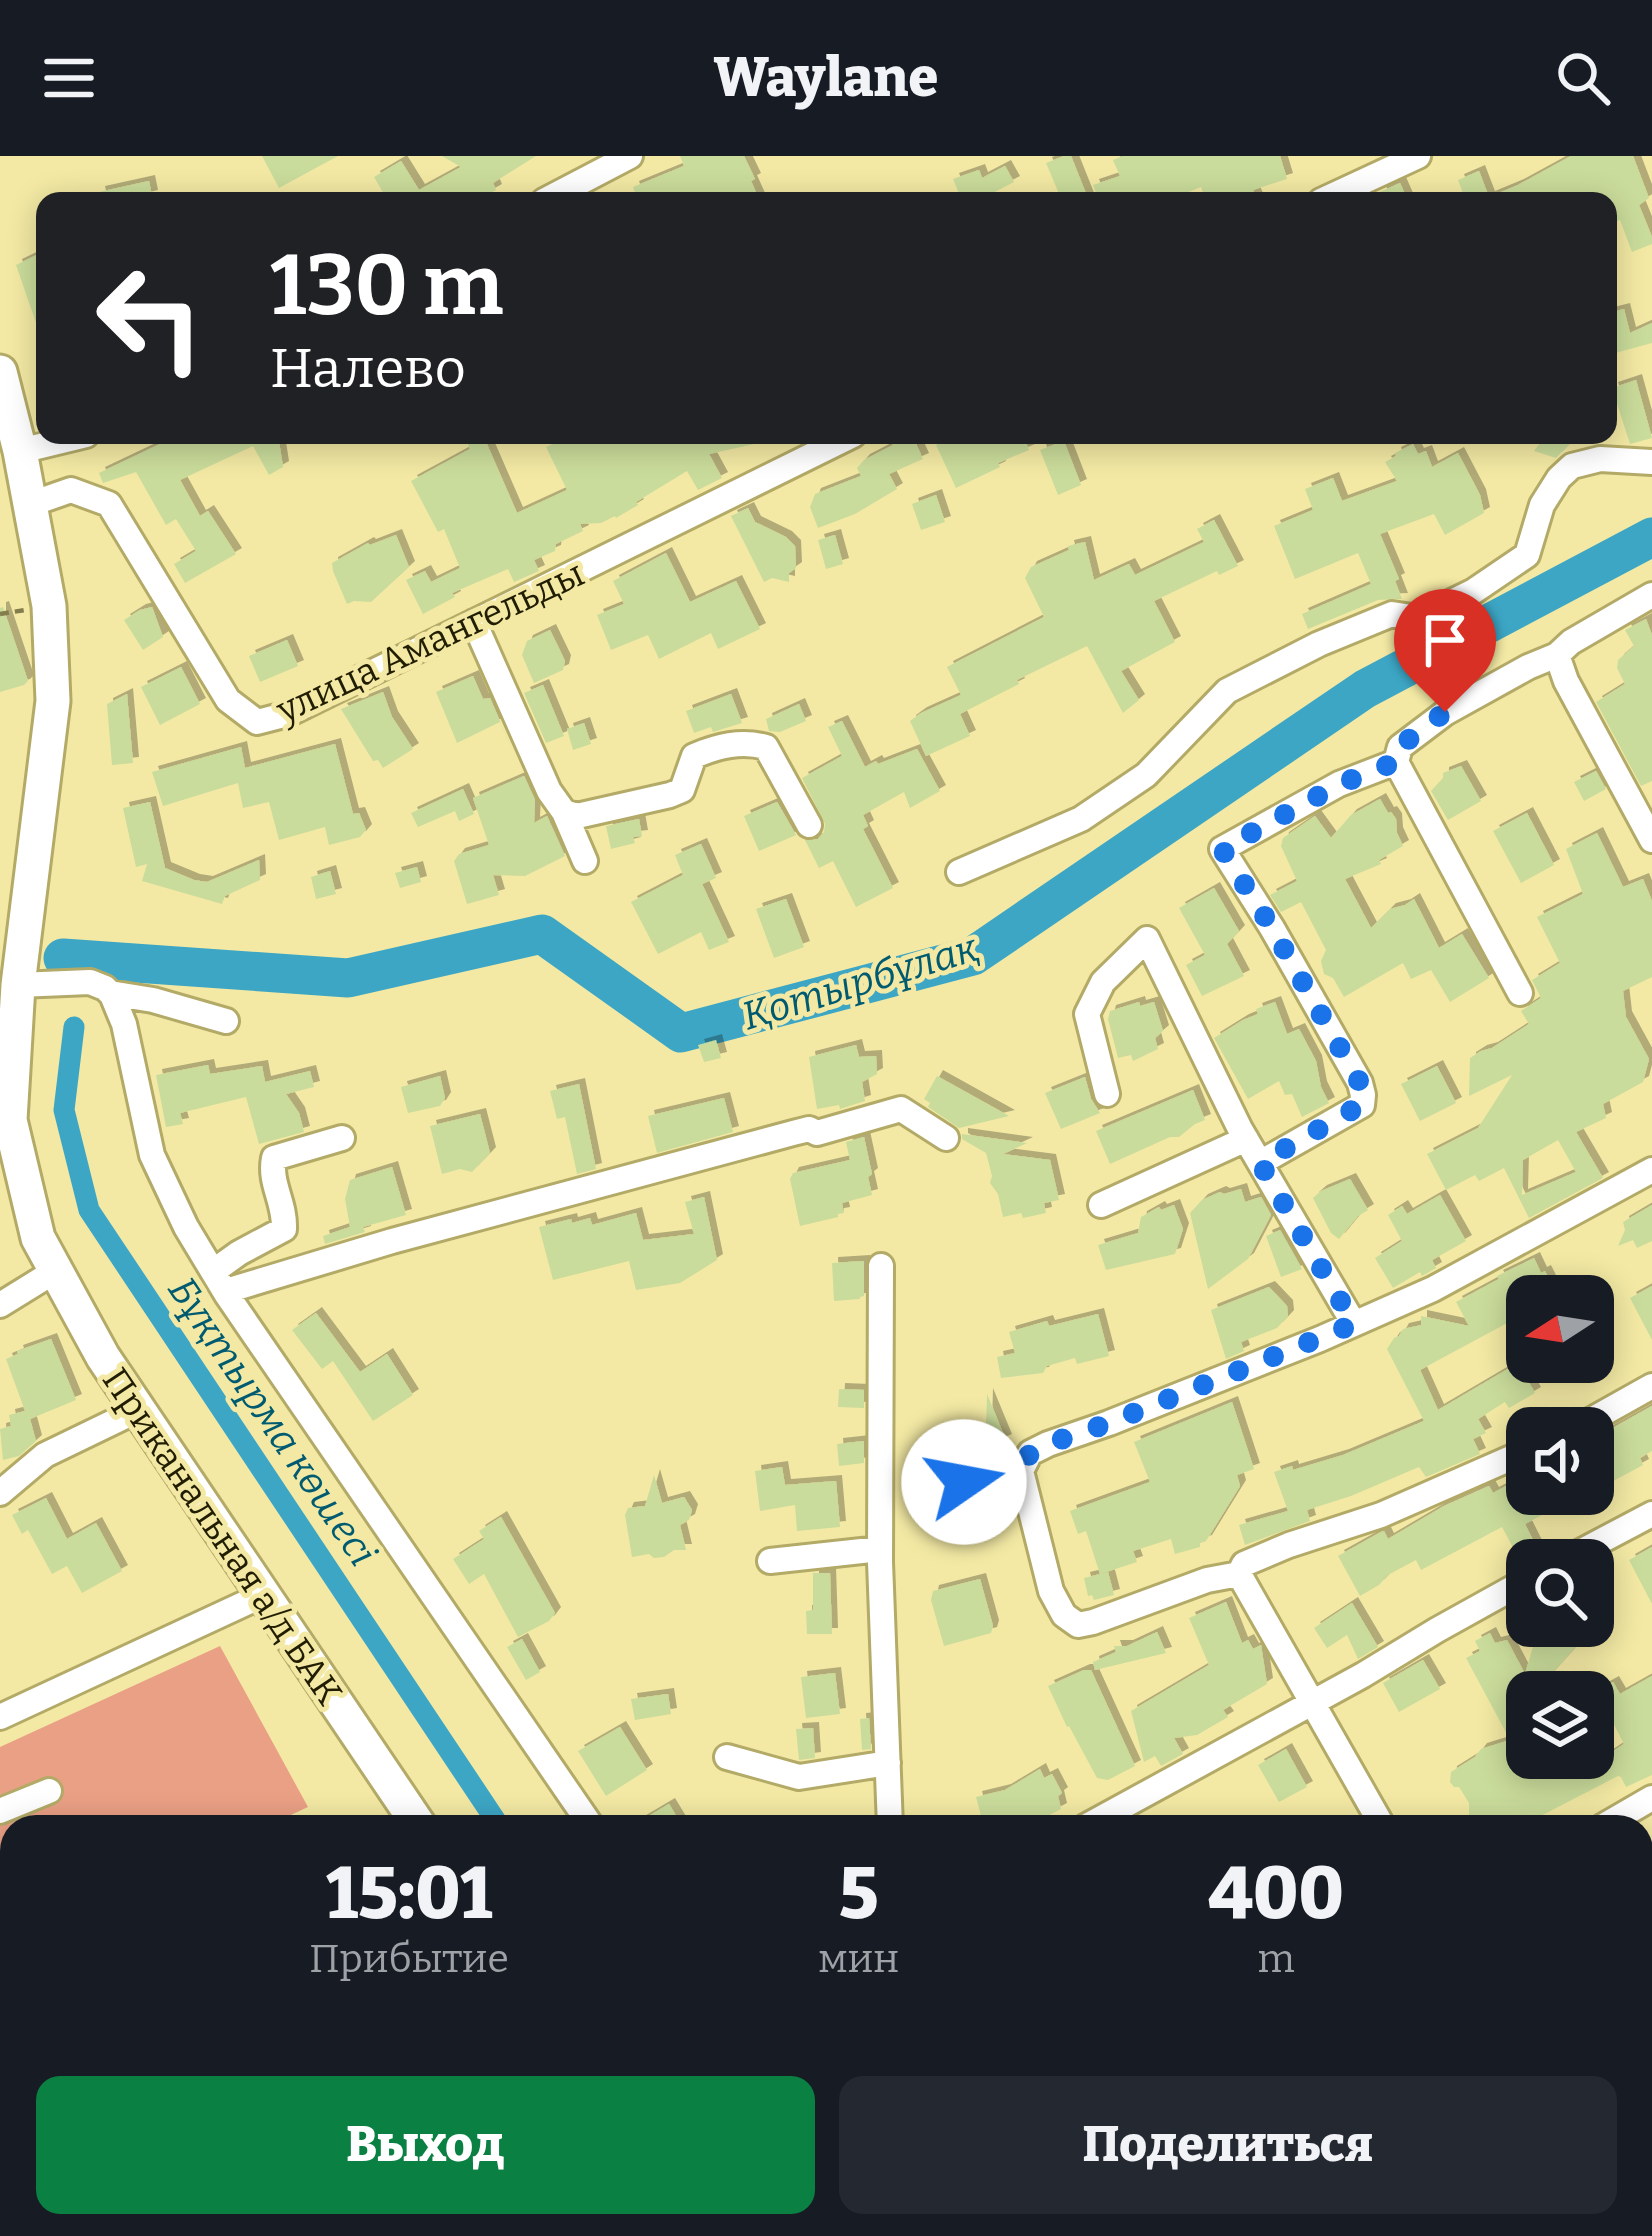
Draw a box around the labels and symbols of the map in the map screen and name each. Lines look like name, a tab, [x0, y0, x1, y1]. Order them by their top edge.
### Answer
street label: улица Амангельды	[269, 551, 591, 733]
pin	[1394, 589, 1496, 712]
water label: Қотырбұлақ	[737, 924, 984, 1040]
water label: Бұқтырма көшесі	[159, 1269, 386, 1574]
north arrow	[1506, 1275, 1614, 1383]
street label: Приканальная а/д БАК	[93, 1360, 351, 1713]
position arrow	[901, 1419, 1027, 1545]

